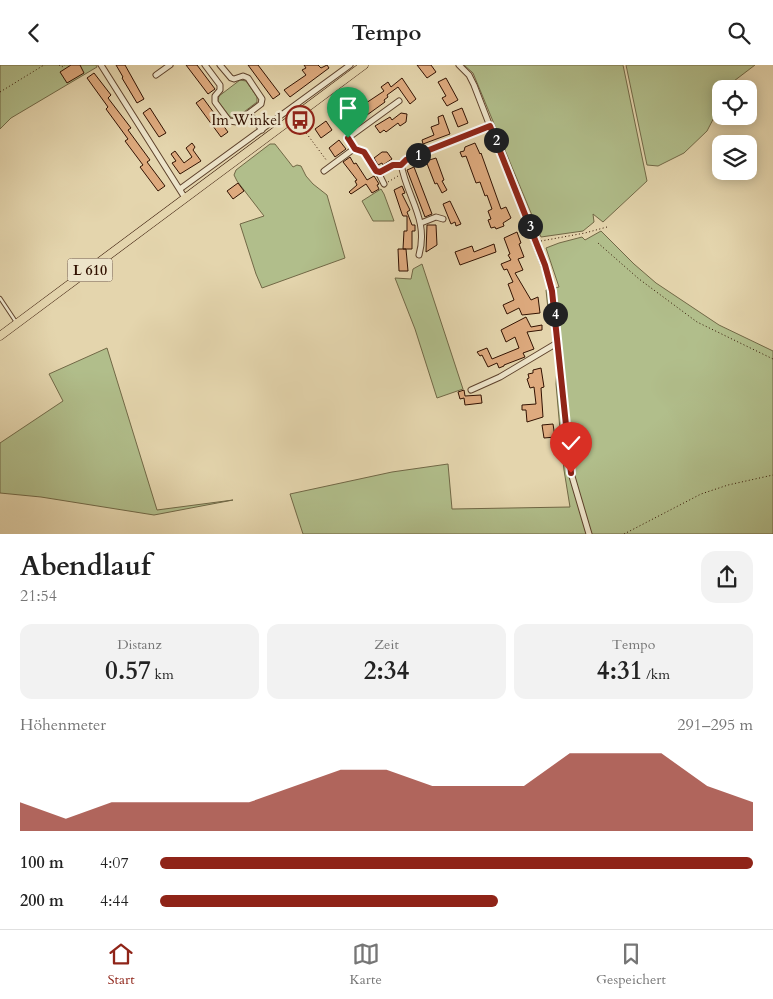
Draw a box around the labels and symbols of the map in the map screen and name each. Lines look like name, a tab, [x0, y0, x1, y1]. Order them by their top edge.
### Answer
pin	[327, 87, 369, 138]
bus stop icon: Im Winkel	[285, 105, 315, 135]
place label: Im Winkel	[211, 110, 281, 130]
pin: 2	[484, 127, 508, 153]
pin: 1	[406, 143, 430, 167]
pin: 3	[518, 213, 542, 239]
road number: L 610	[68, 259, 112, 281]
pin: 4	[542, 301, 568, 327]
pin	[550, 422, 592, 473]

